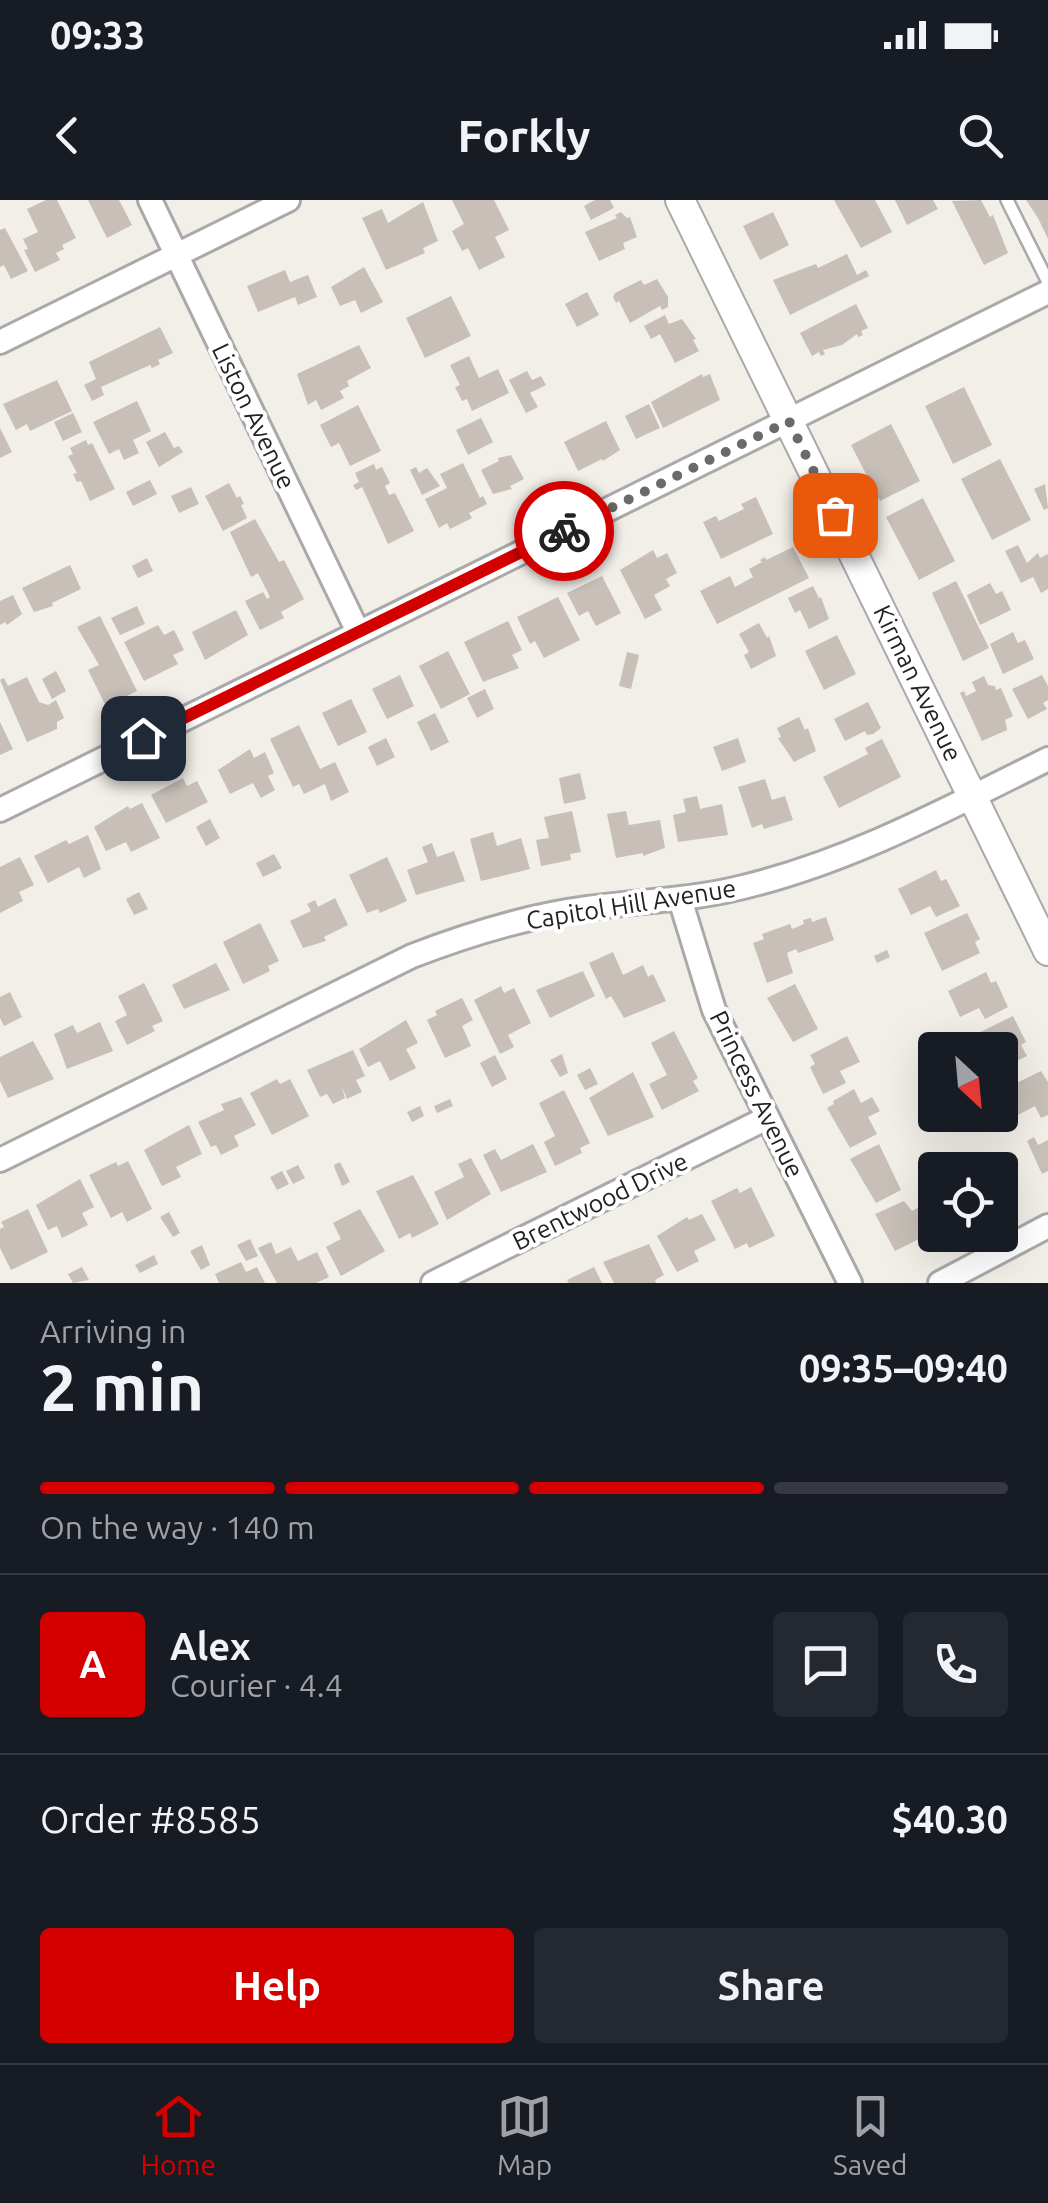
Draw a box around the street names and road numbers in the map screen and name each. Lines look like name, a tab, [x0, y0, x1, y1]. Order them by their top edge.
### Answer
street label: Liston Avenue	[207, 339, 301, 493]
street label: Kirman Avenue	[868, 600, 968, 766]
street label: Capitol Hill Avenue	[524, 874, 738, 934]
street label: Princess Avenue	[705, 1006, 809, 1182]
street label: Brentwood Drive	[508, 1146, 692, 1256]

